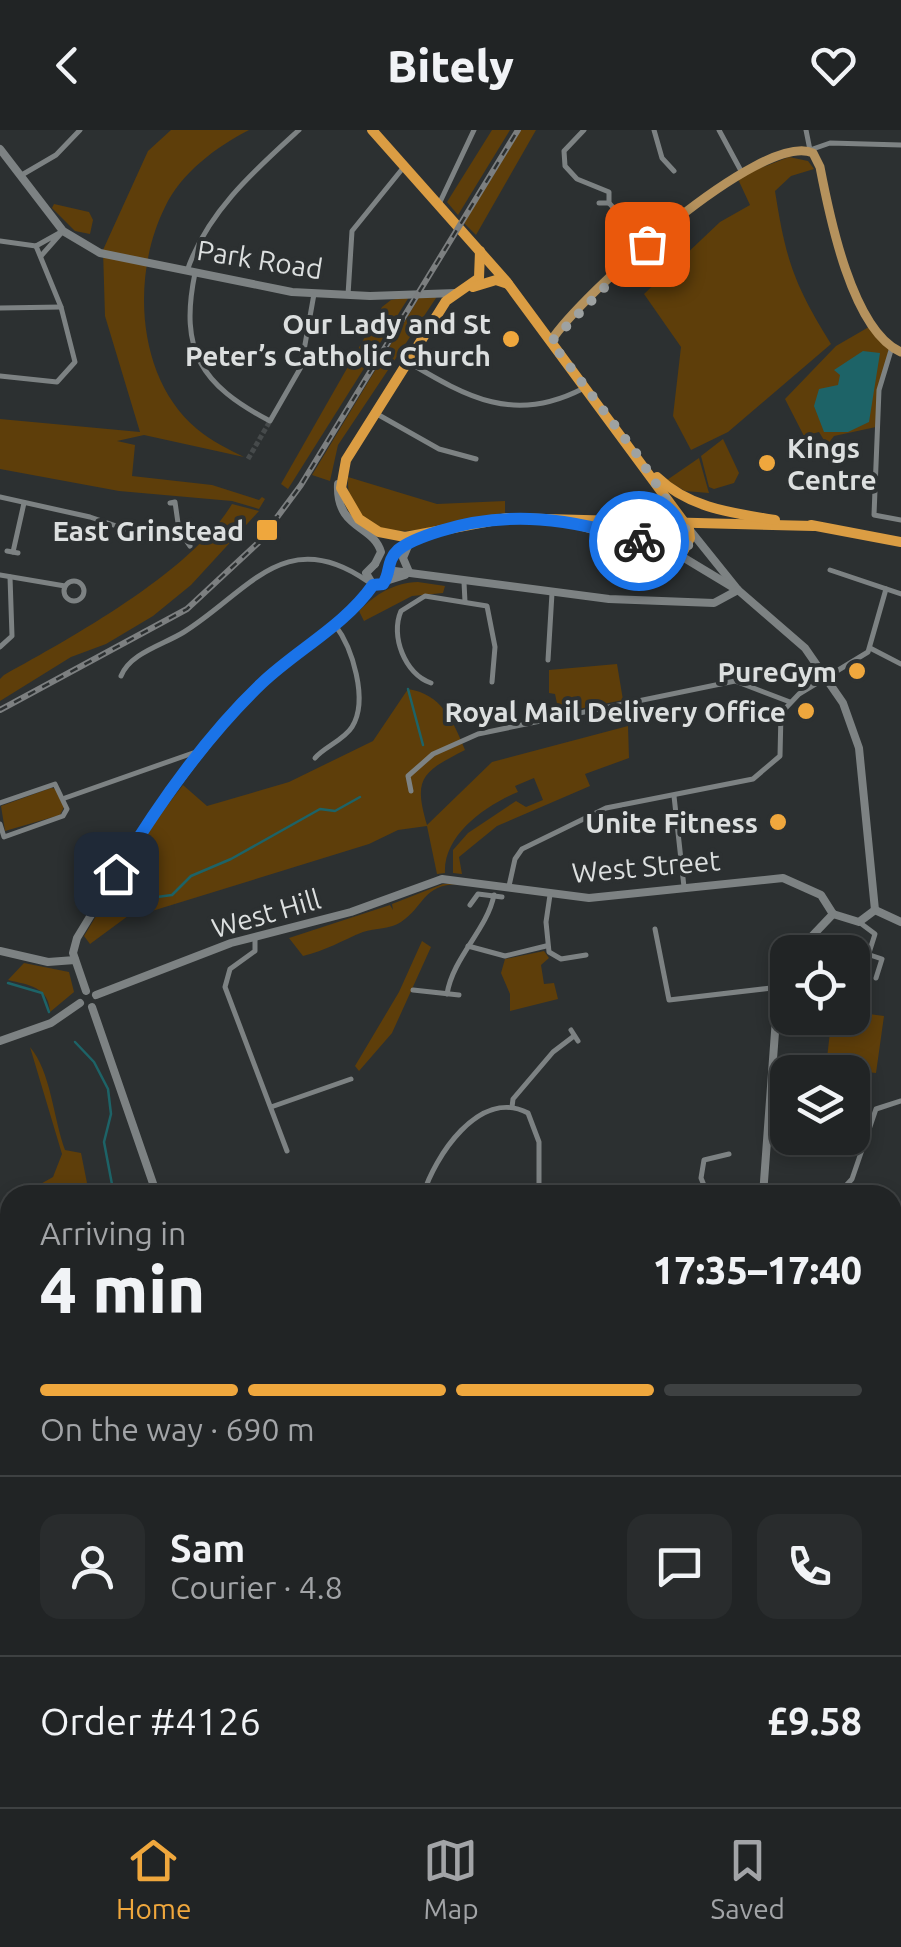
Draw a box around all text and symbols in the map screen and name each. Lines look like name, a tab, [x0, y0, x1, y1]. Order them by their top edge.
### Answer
icon: back	[40, 38, 95, 93]
icon: heart	[806, 38, 861, 93]
text: Bitely	[387, 40, 514, 91]
pin	[605, 202, 690, 287]
icon: bag	[620, 217, 675, 272]
street label: Park Road	[195, 234, 325, 284]
place label: Our Lady and St Peter’s Catholic Church	[185, 308, 491, 371]
marker: Our Lady and St Peter’s Catholic Church	[500, 328, 522, 350]
place label: Kings Centre	[787, 432, 877, 495]
marker: Kings Centre	[756, 452, 778, 474]
courier	[589, 491, 689, 591]
icon: bike	[612, 514, 667, 569]
place label: East Grinstead	[52, 515, 244, 546]
marker: East Grinstead	[254, 517, 280, 543]
place label: PureGym	[717, 656, 837, 687]
marker: PureGym	[846, 660, 868, 682]
place label: Royal Mail Delivery Office	[444, 696, 786, 727]
marker: Royal Mail Delivery Office	[795, 700, 817, 722]
place label: Unite Fitness	[585, 807, 758, 838]
marker: Unite Fitness	[767, 811, 789, 833]
pin	[74, 832, 159, 917]
street label: West Street	[571, 844, 721, 888]
icon: home	[89, 847, 144, 902]
street label: West Hill	[208, 883, 324, 943]
map controls	[770, 935, 870, 1155]
button: locate	[770, 935, 870, 1035]
button: layers	[770, 1055, 870, 1155]
text: Arriving in	[40, 1215, 186, 1251]
text: 17:35–17:40	[653, 1249, 862, 1291]
text: 4 min	[40, 1252, 205, 1325]
text: On the way · 690 m	[40, 1411, 315, 1447]
button: person	[40, 1514, 145, 1619]
button: chat	[627, 1514, 732, 1619]
button: phone	[757, 1514, 862, 1619]
text: Sam	[170, 1527, 245, 1569]
text: Courier · 4.8	[170, 1569, 343, 1605]
text: Order #4126	[40, 1700, 261, 1742]
text: £9.58	[767, 1700, 862, 1742]
tab: Home	[116, 1833, 192, 1924]
tab: Map	[423, 1833, 479, 1924]
tab: Saved	[710, 1833, 785, 1924]

